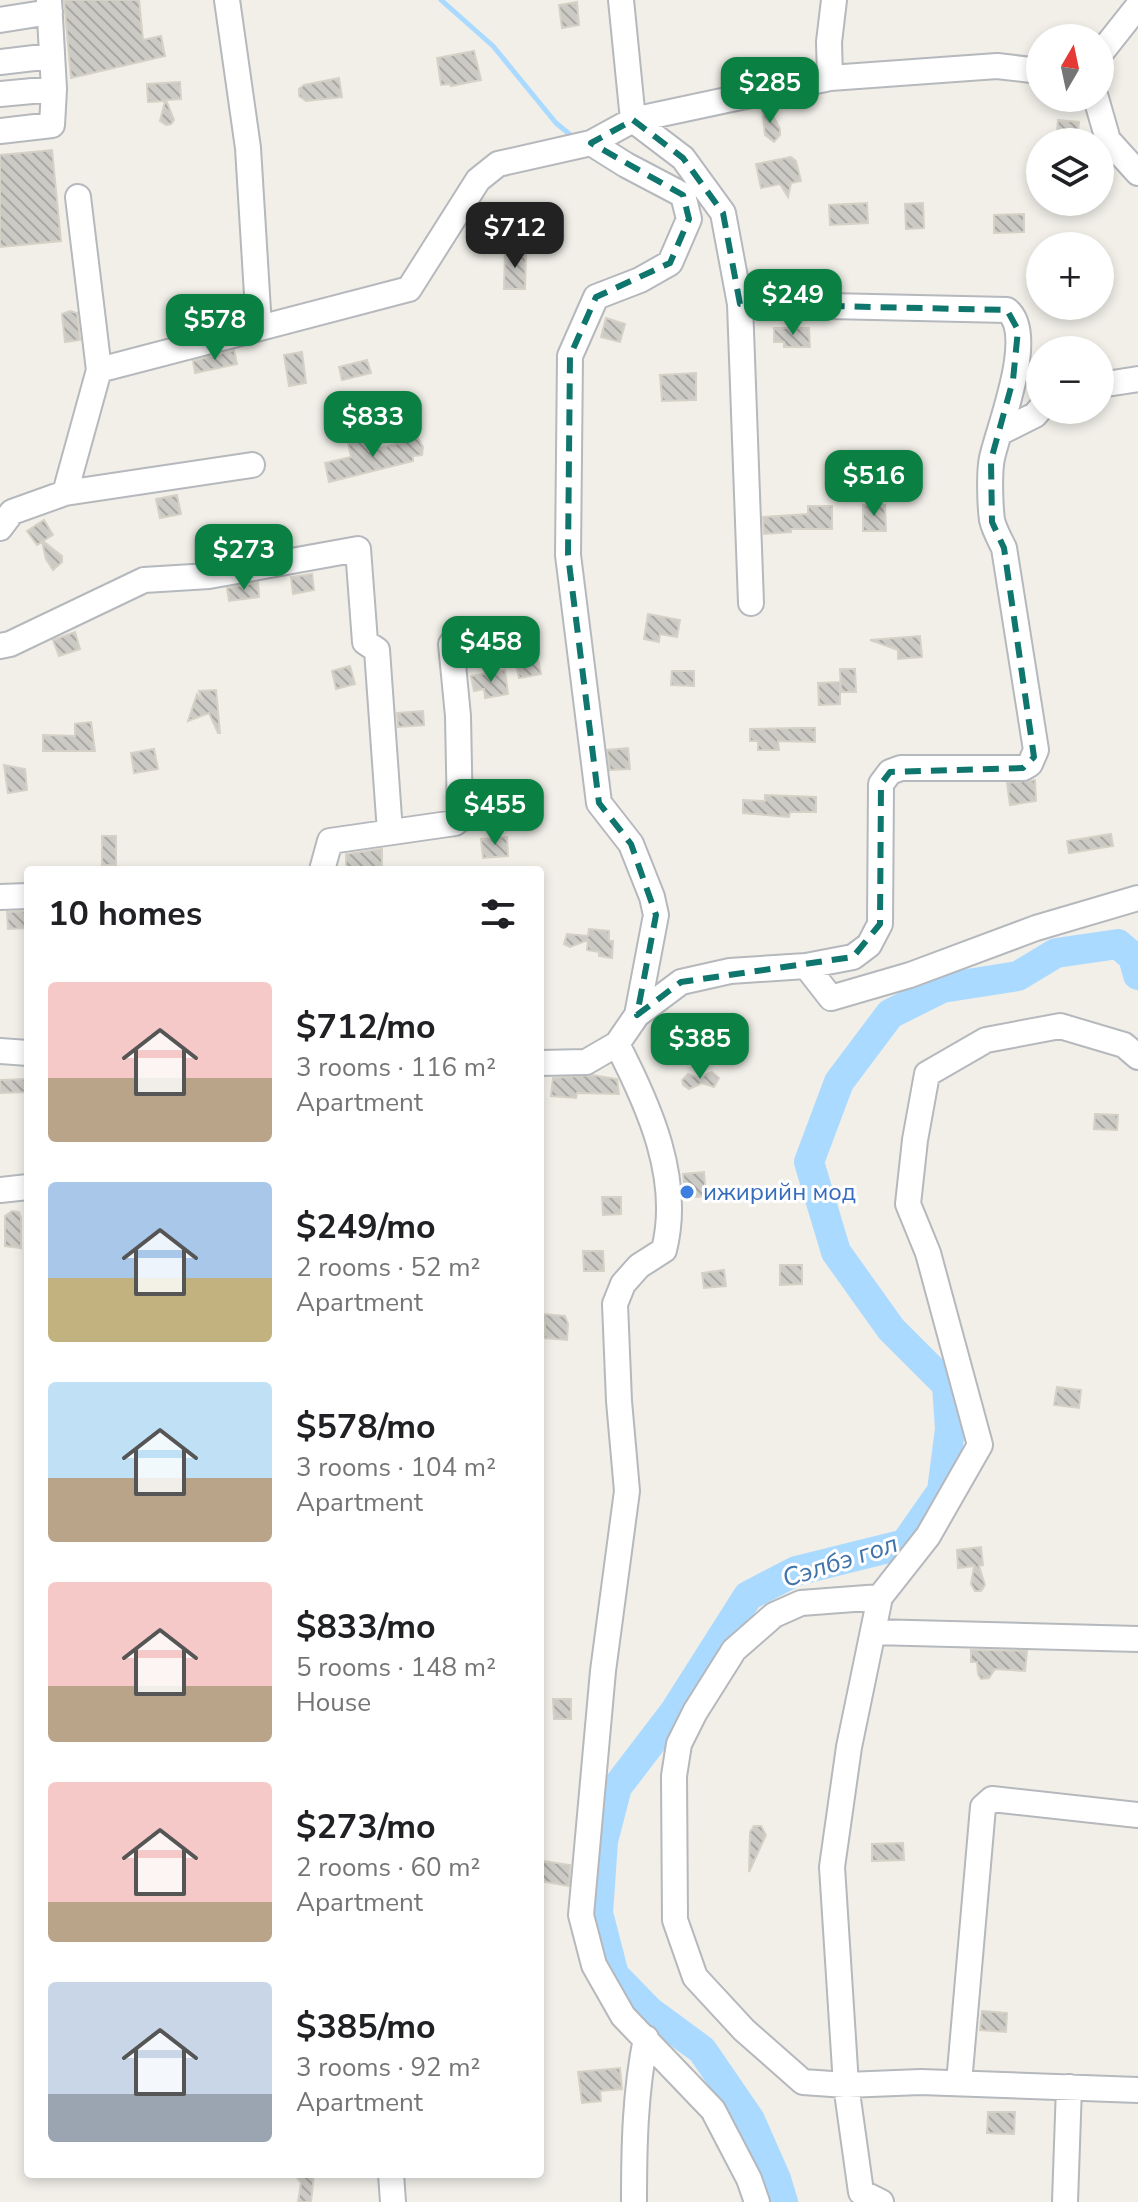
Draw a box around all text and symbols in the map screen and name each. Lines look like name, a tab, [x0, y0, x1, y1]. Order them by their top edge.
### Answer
north arrow	[1026, 24, 1114, 112]
map controls	[1026, 24, 1114, 424]
pin: $285	[723, 57, 817, 125]
text: $285	[739, 65, 801, 100]
button: layers	[1026, 128, 1114, 216]
pin: $712	[468, 202, 562, 270]
text: $712	[484, 210, 546, 245]
button: +	[1026, 232, 1114, 320]
pin: $249	[746, 269, 840, 337]
text: $249	[762, 277, 824, 312]
pin: $578	[168, 294, 262, 362]
text: $578	[184, 302, 246, 337]
button: −	[1026, 336, 1114, 424]
pin: $833	[326, 391, 420, 459]
text: $833	[342, 399, 404, 434]
pin: $516	[827, 450, 921, 518]
text: $516	[843, 458, 905, 493]
pin: $273	[197, 524, 291, 592]
text: $273	[213, 532, 275, 567]
pin: $458	[444, 616, 538, 684]
text: $458	[460, 624, 522, 659]
pin: $455	[448, 779, 542, 847]
text: $455	[464, 787, 526, 822]
text: 10 homes	[48, 891, 202, 937]
icon: filters	[476, 892, 520, 936]
text: $712/mo	[296, 1004, 436, 1050]
pin: $385	[653, 1013, 747, 1081]
icon: home	[112, 1014, 208, 1110]
text: $385	[669, 1021, 731, 1056]
text: 3 rooms · 116 m²	[296, 1050, 496, 1085]
text: Apartment	[296, 1085, 423, 1120]
place label: ижирийн мод	[703, 1176, 856, 1208]
marker: ижирийн мод	[678, 1183, 696, 1201]
text: $249/mo	[296, 1204, 436, 1250]
icon: home	[112, 1214, 208, 1310]
text: 2 rooms · 52 m²	[296, 1250, 480, 1285]
text: Apartment	[296, 1285, 423, 1320]
text: $578/mo	[296, 1404, 436, 1450]
icon: home	[112, 1414, 208, 1510]
text: 3 rooms · 104 m²	[296, 1450, 496, 1485]
text: Apartment	[296, 1485, 423, 1520]
water label: Сэлбэ гол	[778, 1526, 902, 1596]
text: $833/mo	[296, 1604, 436, 1650]
icon: home	[112, 1614, 208, 1710]
text: 5 rooms · 148 m²	[296, 1650, 496, 1685]
text: House	[296, 1685, 371, 1720]
text: $273/mo	[296, 1804, 436, 1850]
icon: home	[112, 1814, 208, 1910]
text: 2 rooms · 60 m²	[296, 1850, 480, 1885]
text: Apartment	[296, 1885, 423, 1920]
text: $385/mo	[296, 2004, 436, 2050]
icon: home	[112, 2014, 208, 2110]
text: 3 rooms · 92 m²	[296, 2050, 480, 2085]
text: Apartment	[296, 2085, 423, 2120]

